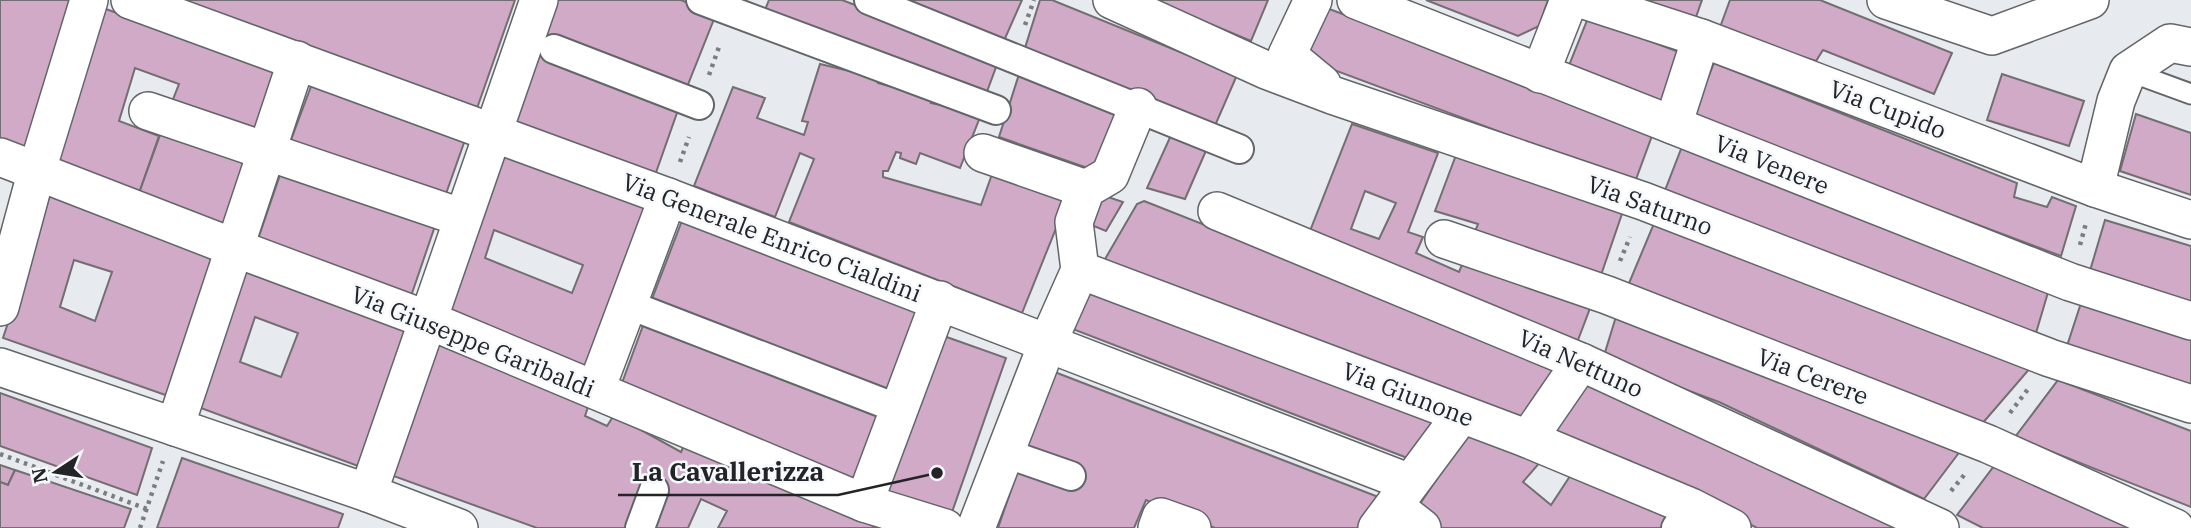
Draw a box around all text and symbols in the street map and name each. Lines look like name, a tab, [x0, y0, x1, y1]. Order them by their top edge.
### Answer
street label: Via Cupido	[1825, 72, 1951, 146]
street label: Via Venere	[1710, 127, 1834, 201]
street label: Via Generale Enrico Cialdini	[618, 165, 926, 309]
street label: Via Saturno	[1583, 167, 1717, 243]
street label: Via Giuseppe Garibaldi	[346, 277, 600, 405]
street label: Via Nettuno	[1513, 321, 1649, 405]
street label: Via Cerere	[1753, 340, 1873, 412]
street label: Via Giunone	[1338, 354, 1478, 434]
north arrow	[21, 437, 91, 507]
callout: La Cavallerizza	[618, 448, 838, 495]
text: La Cavallerizza	[632, 454, 824, 488]
text: N	[26, 466, 53, 485]

